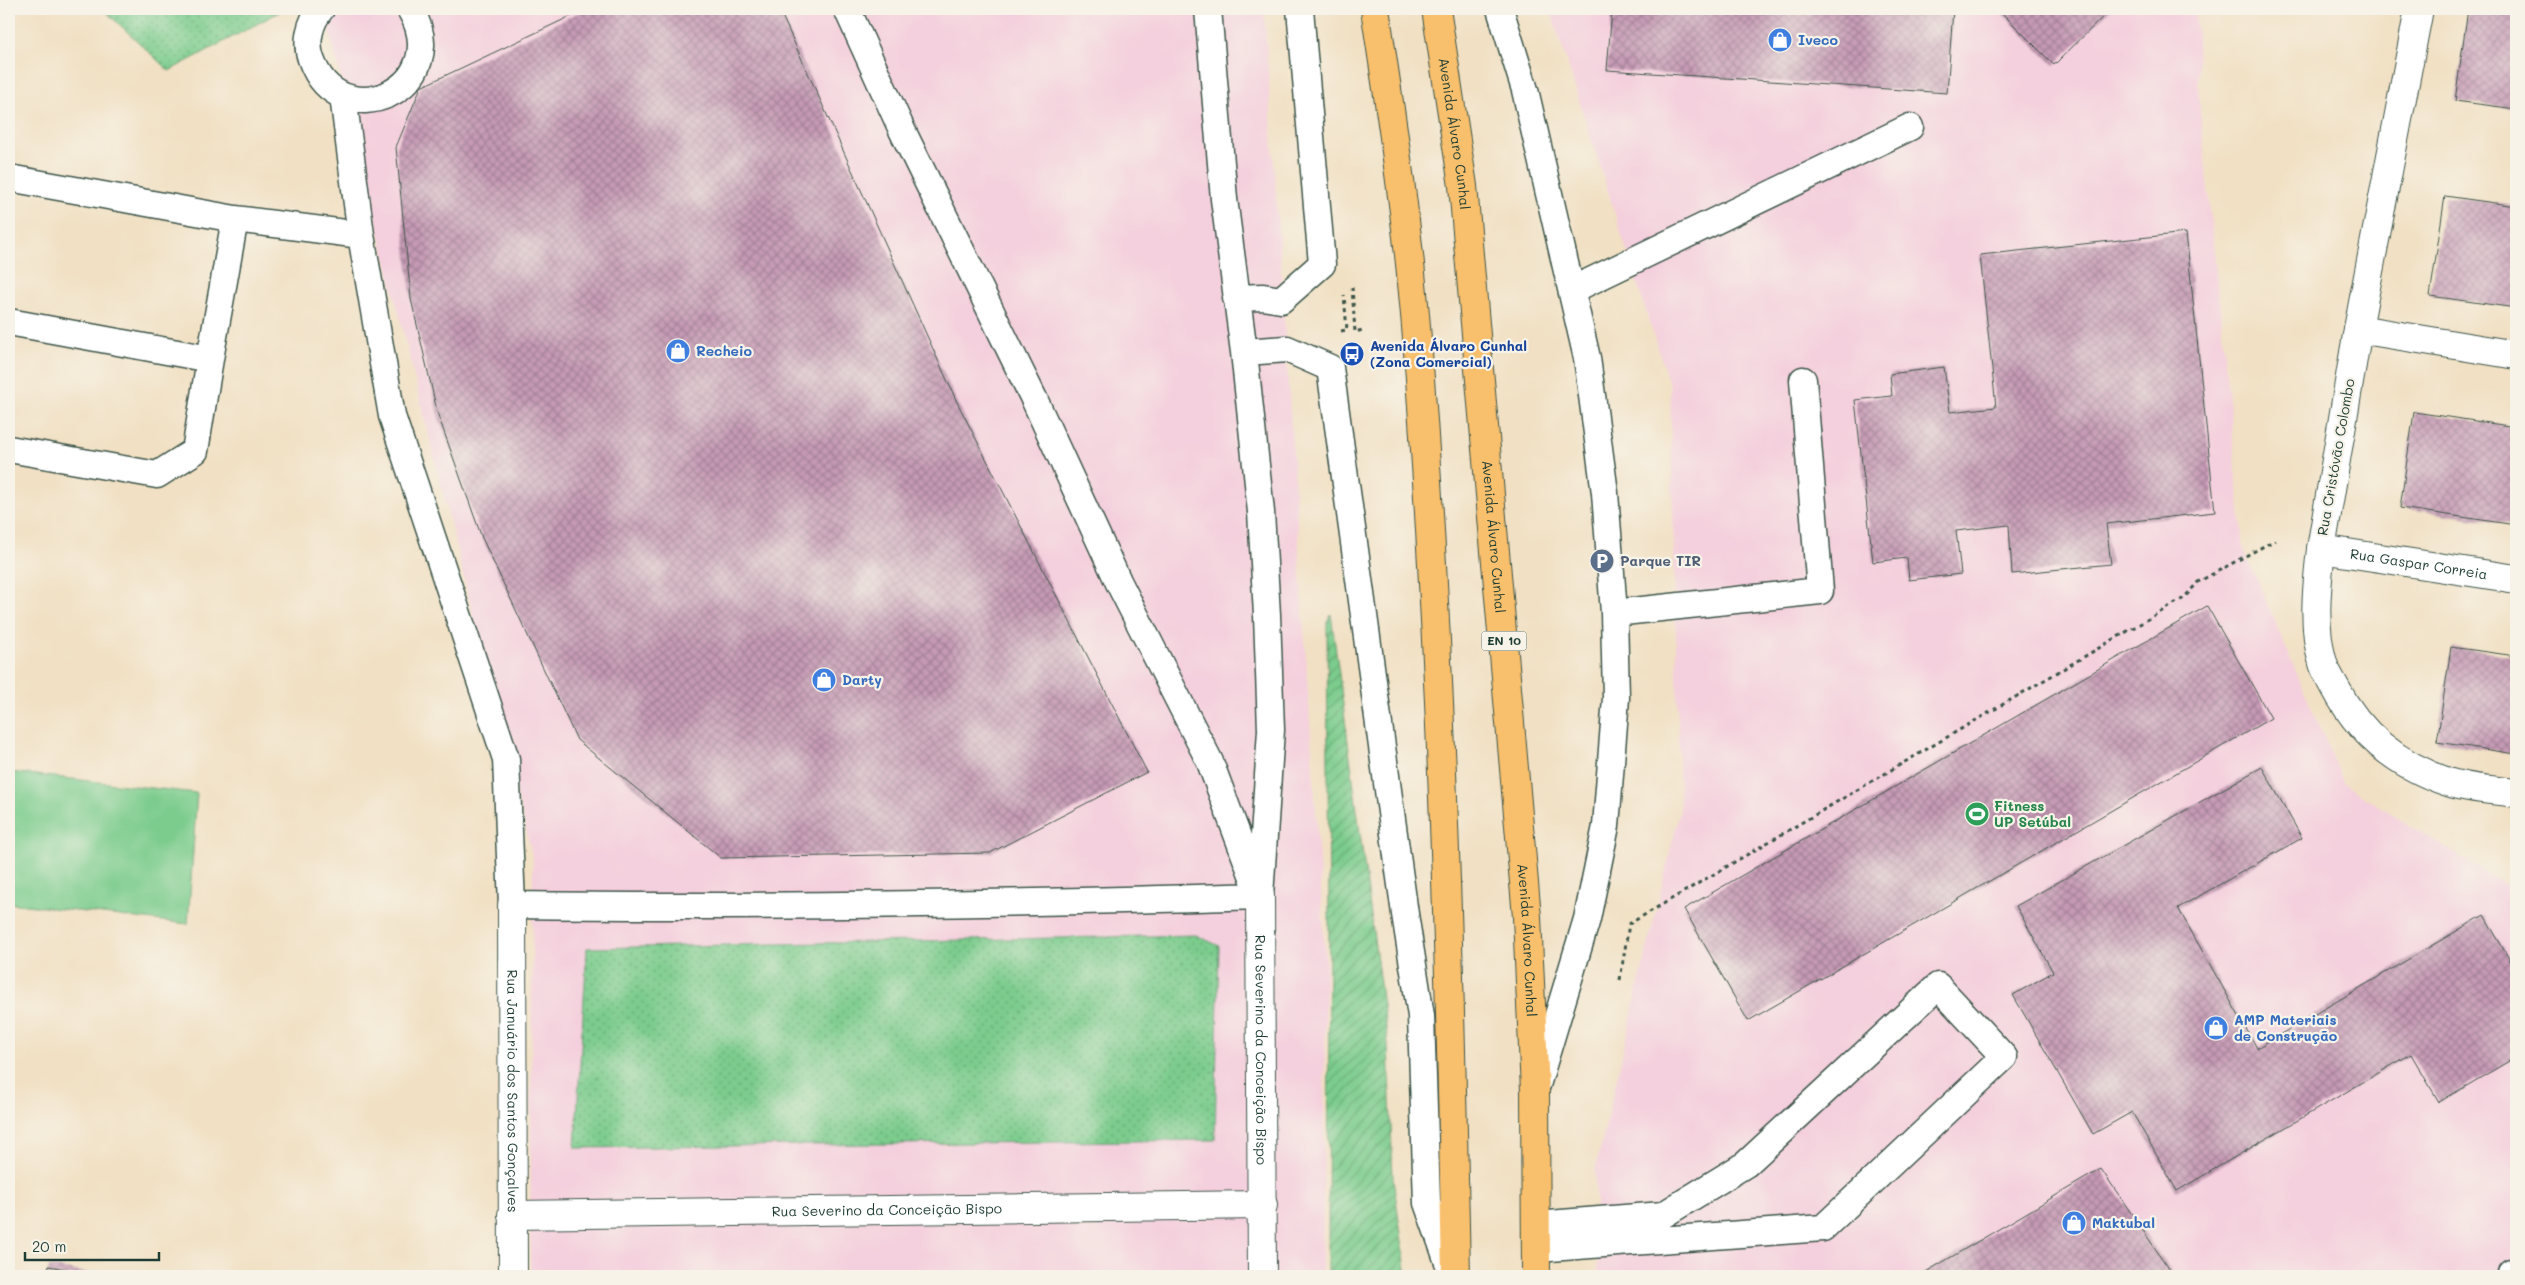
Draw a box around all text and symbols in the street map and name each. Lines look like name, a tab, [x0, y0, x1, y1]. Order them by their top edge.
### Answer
shop icon: Iveco	[1767, 27, 1793, 53]
place label: Iveco	[1798, 30, 1838, 49]
street label: Avenida Álvaro Cunhal	[1435, 56, 1475, 210]
place label: Avenida Álvaro Cunhal (Zona Comercial)	[1370, 336, 1527, 371]
shop icon: Recheio	[665, 338, 691, 364]
place label: Recheio	[696, 341, 753, 360]
bus stop icon: Avenida Álvaro Cunhal (Zona Comercial)	[1339, 341, 1365, 367]
street label: Rua Cristóvão Colombo	[2312, 377, 2359, 537]
street label: Avenida Álvaro Cunhal	[1478, 459, 1510, 614]
street label: Rua Gaspar Correia	[2349, 544, 2489, 583]
parking icon: Parque TIR	[1589, 548, 1615, 574]
place label: Parque TIR	[1620, 551, 1701, 570]
road number: EN 10	[1482, 631, 1526, 650]
shop icon: Darty	[811, 667, 837, 693]
place label: Darty	[842, 670, 882, 689]
place label: Fitness UP Setúbal	[1994, 796, 2071, 831]
sports icon: Fitness UP Setúbal	[1964, 801, 1990, 827]
street label: Avenida Álvaro Cunhal	[1513, 863, 1542, 1017]
street label: Rua Severino da Conceição Bispo	[1251, 935, 1271, 1165]
street label: Rua Januário dos Santos Gonçalves	[503, 969, 523, 1213]
place label: AMP Materiais de Construção	[2234, 1010, 2338, 1045]
shop icon: AMP Materiais de Construção	[2203, 1015, 2229, 1041]
street label: Rua Severino da Conceição Bispo	[772, 1198, 1002, 1221]
shop icon: Maktubal	[2061, 1210, 2087, 1236]
place label: Maktubal	[2092, 1213, 2155, 1232]
scale bar	[25, 1230, 159, 1262]
text: 20 m	[32, 1236, 66, 1256]

